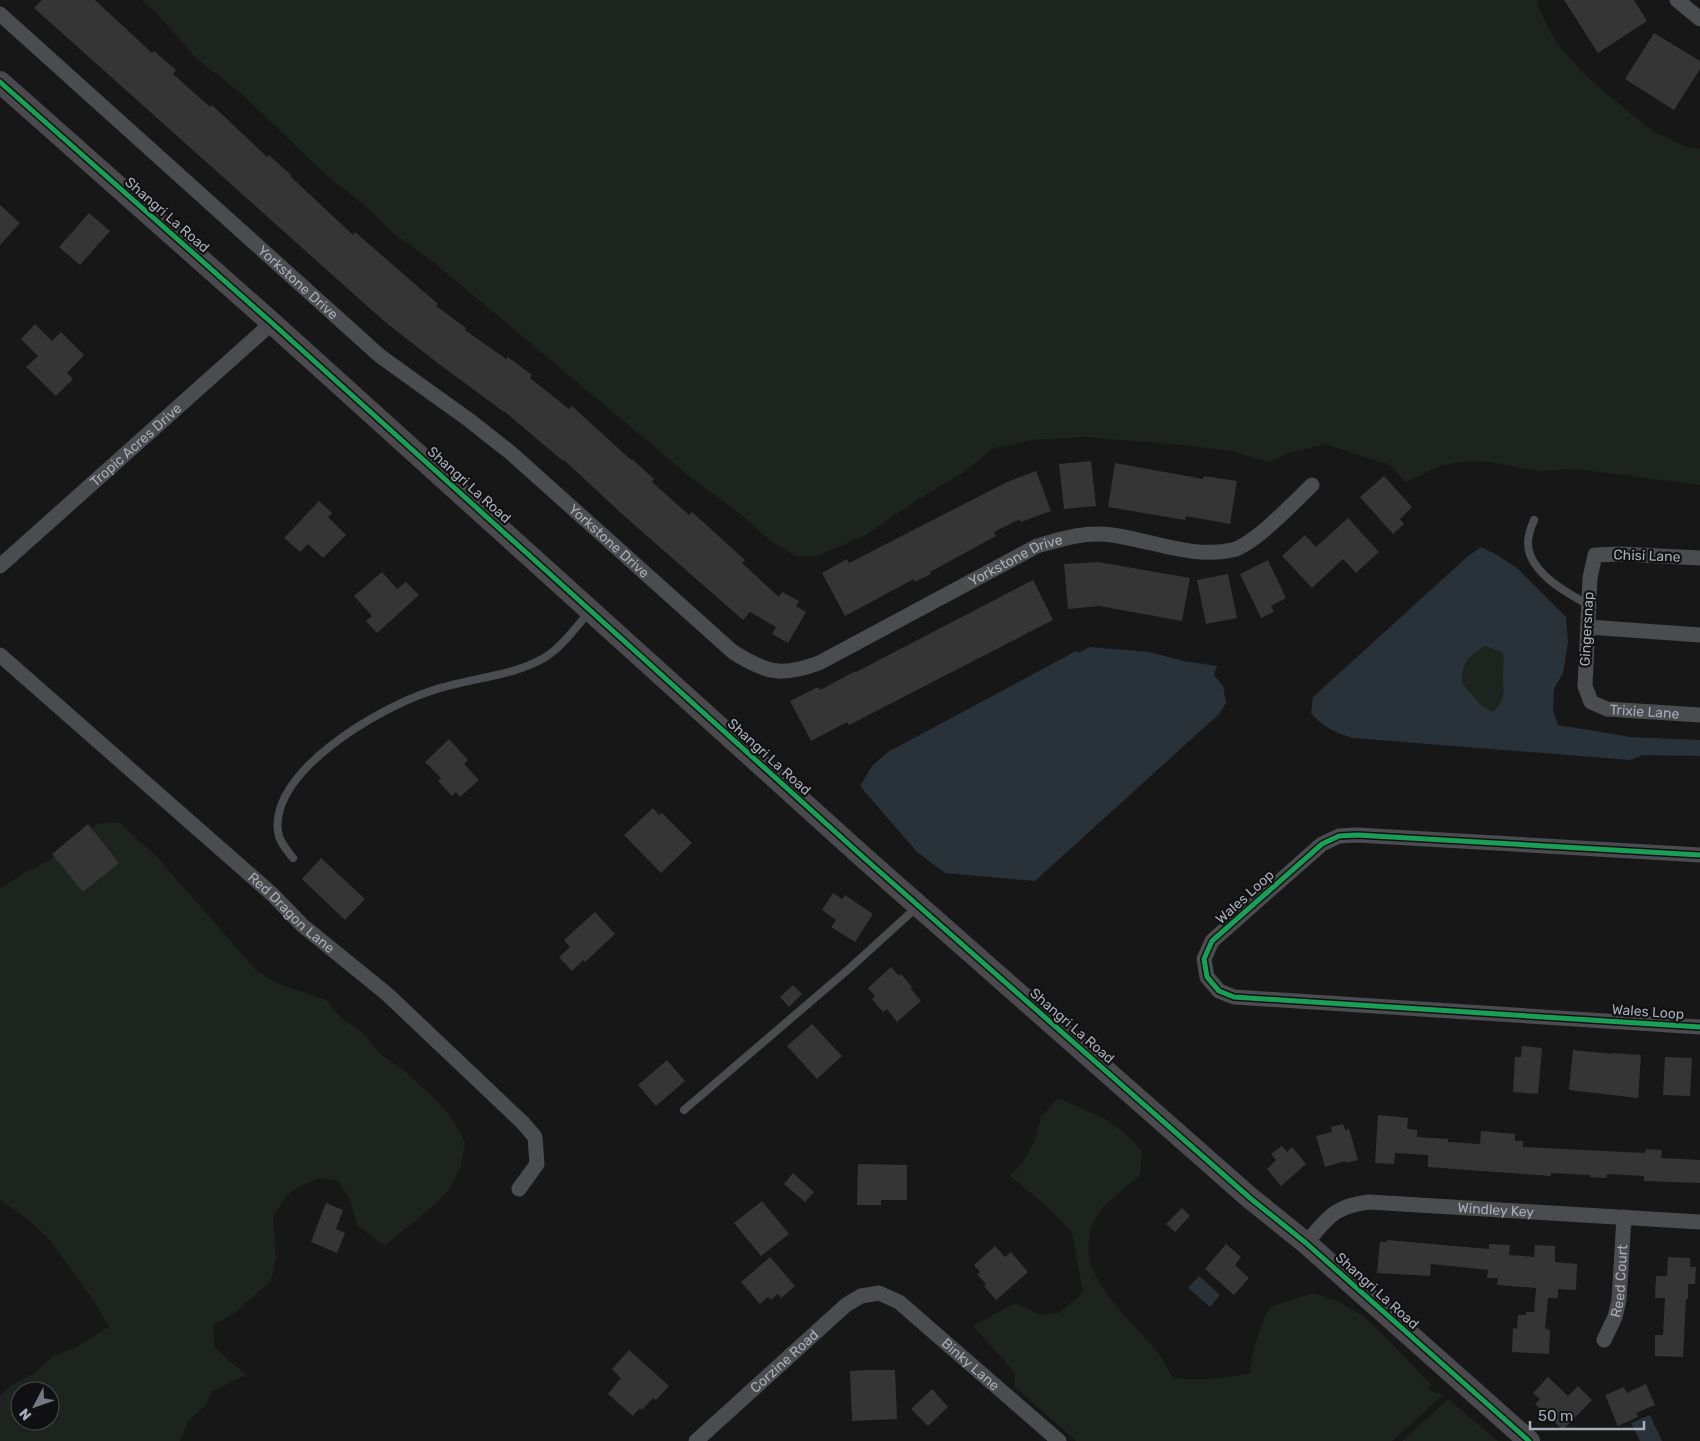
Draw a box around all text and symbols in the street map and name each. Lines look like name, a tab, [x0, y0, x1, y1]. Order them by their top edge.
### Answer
street label: Shangri La Road	[121, 174, 213, 256]
street label: Yorkstone Drive	[254, 242, 342, 323]
street label: Tropic Acres Drive	[86, 399, 185, 490]
street label: Shangri La Road	[424, 443, 514, 527]
street label: Yorkstone Drive	[565, 500, 653, 582]
street label: Yorkstone Drive	[966, 531, 1064, 590]
street label: Chisi Lane	[1613, 546, 1681, 566]
street label: Gingersnap	[1577, 591, 1597, 667]
street label: Trixie Lane	[1609, 701, 1680, 722]
street label: Shangri La Road	[724, 715, 814, 799]
street label: Wales Loop	[1212, 866, 1278, 928]
street label: Red Dragon Lane	[245, 869, 338, 957]
street label: Shangri La Road	[1026, 985, 1118, 1067]
street label: Wales Loop	[1611, 1001, 1685, 1023]
street label: Windley Key	[1457, 1199, 1535, 1220]
street label: Reed Court	[1607, 1243, 1631, 1319]
street label: Shangri La Road	[1332, 1249, 1422, 1333]
street label: Corzine Road	[747, 1326, 822, 1396]
street label: Binky Lane	[938, 1334, 1003, 1394]
north arrow	[10, 1381, 60, 1431]
scale bar	[1530, 1398, 1644, 1430]
text: N	[16, 1405, 35, 1424]
text: 50 m	[1538, 1407, 1573, 1425]

